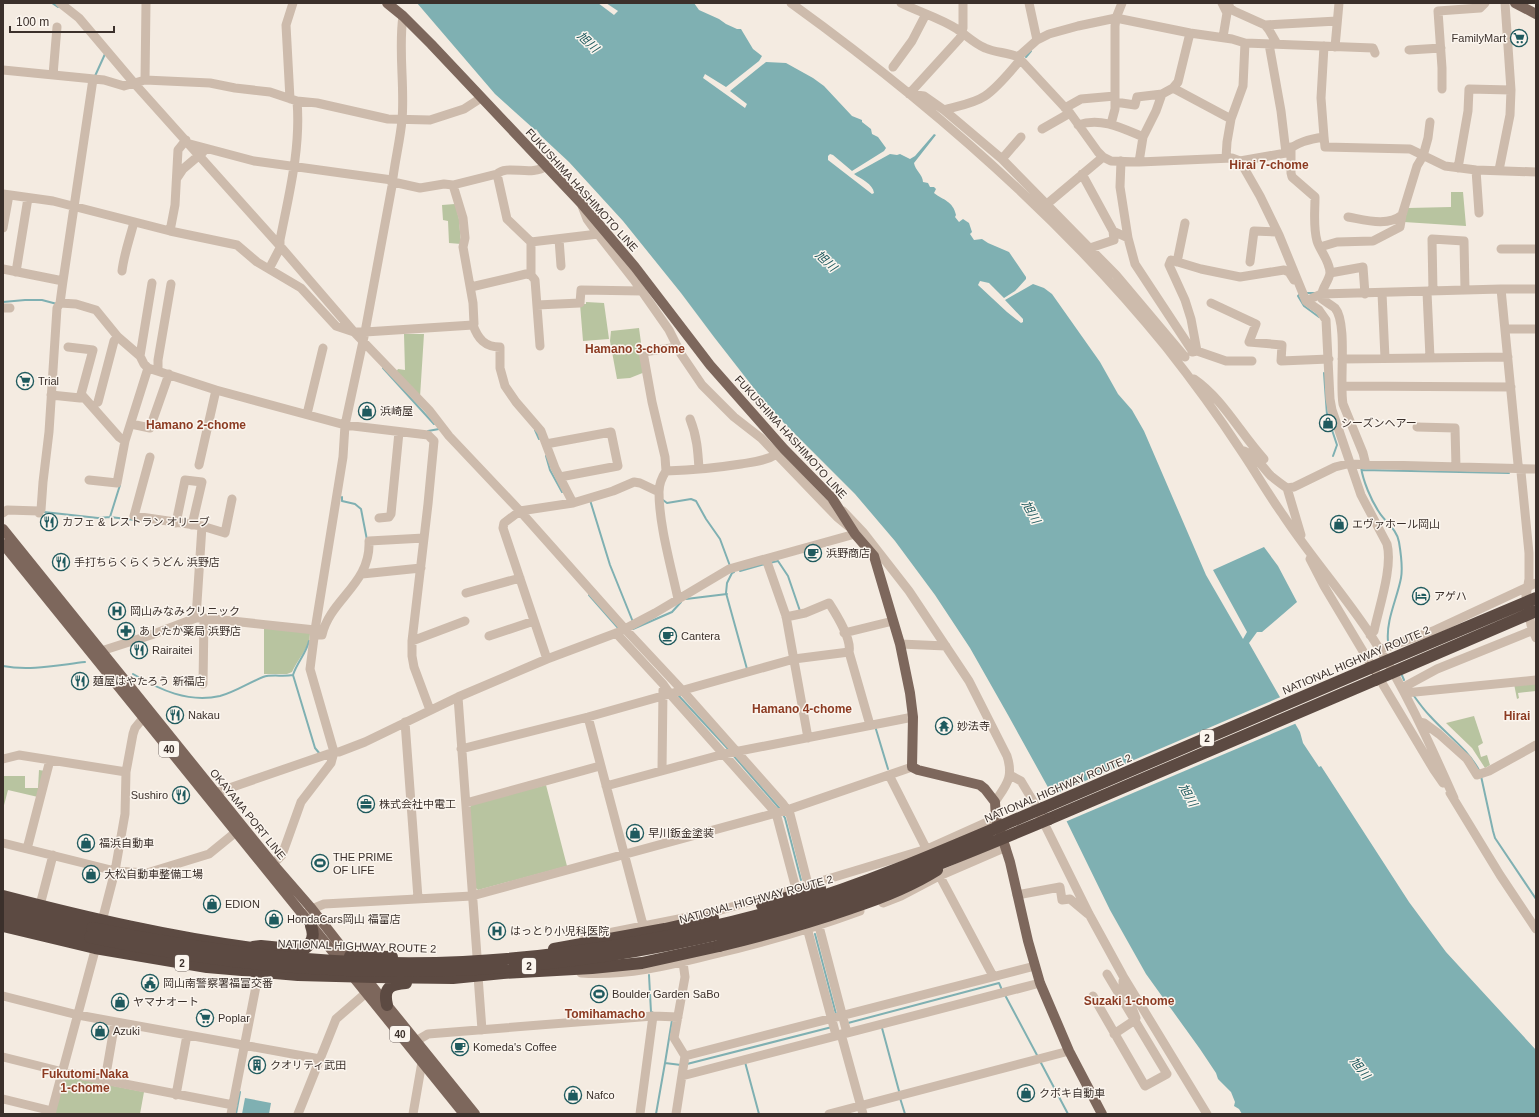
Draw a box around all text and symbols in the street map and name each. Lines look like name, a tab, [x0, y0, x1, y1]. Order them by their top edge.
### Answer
scale bar	[10, 8, 114, 34]
text: 100 m	[16, 15, 49, 29]
supermarket icon: FamilyMart	[1509, 28, 1529, 48]
water label: 旭川	[574, 29, 603, 57]
place label: FamilyMart	[1452, 32, 1506, 44]
street label: FUKUSHIMA HASHIMOTO LINE	[524, 126, 640, 254]
district label: Hirai 7-chome	[1229, 158, 1309, 172]
water label: 旭川	[812, 248, 841, 276]
district label: Hamano 3-chome	[585, 342, 685, 356]
supermarket icon: Trial	[15, 371, 35, 391]
street label: FUKUSHIMA HASHIMOTO LINE	[733, 373, 849, 501]
place label: Trial	[38, 375, 59, 387]
shop icon: 浜崎屋	[357, 401, 377, 421]
place label: 浜崎屋	[380, 405, 413, 417]
shop icon: シーズンヘアー	[1318, 413, 1338, 433]
place label: シーズンヘアー	[1341, 417, 1417, 429]
district label: Hamano 2-chome	[146, 418, 246, 432]
water label: 旭川	[1019, 498, 1044, 528]
restaurant icon: カフェ & レストラン オリーブ	[39, 512, 59, 532]
shop icon: エヴァホール岡山	[1329, 514, 1349, 534]
place label: カフェ & レストラン オリーブ	[62, 516, 210, 528]
place label: エヴァホール岡山	[1352, 518, 1440, 530]
cafe icon: 浜野商店	[803, 543, 823, 563]
place label: 浜野商店	[826, 547, 870, 559]
restaurant icon: 手打ちらくらくうどん 浜野店	[51, 552, 71, 572]
place label: 手打ちらくらくうどん 浜野店	[74, 556, 220, 568]
hotel icon: アゲハ	[1411, 586, 1431, 606]
place label: アゲハ	[1434, 590, 1467, 602]
hospital icon: 岡山みなみクリニック	[107, 601, 127, 621]
place label: 岡山みなみクリニック	[130, 605, 240, 617]
pharmacy icon: あしたか薬局 浜野店	[116, 621, 136, 641]
street label: NATIONAL HIGHWAY ROUTE 2	[1281, 623, 1431, 697]
place label: あしたか薬局 浜野店	[139, 625, 241, 637]
cafe icon: Cantera	[658, 626, 678, 646]
place label: Cantera	[681, 630, 721, 642]
restaurant icon: Rairaitei	[129, 640, 149, 660]
place label: Rairaitei	[152, 644, 192, 656]
restaurant icon: 麺屋はやたろう 新福店	[70, 671, 90, 691]
place label: 麺屋はやたろう 新福店	[93, 675, 205, 687]
district label: Hamano 4-chome	[752, 702, 852, 716]
restaurant icon: Nakau	[165, 705, 185, 725]
place label: Nakau	[188, 709, 220, 721]
district label: Hirai	[1504, 709, 1530, 723]
temple icon: 妙法寺	[934, 716, 954, 736]
place label: 妙法寺	[957, 720, 990, 732]
road number: 2	[1200, 730, 1214, 746]
road number: 40	[159, 741, 179, 757]
street label: NATIONAL HIGHWAY ROUTE 2	[983, 751, 1133, 825]
street label: OKAYAMA PORT LINE	[208, 766, 288, 862]
water label: 旭川	[1176, 781, 1201, 811]
restaurant icon: Sushiro	[171, 785, 191, 805]
place label: Sushiro	[131, 789, 168, 801]
office icon: 株式会社中電工	[356, 794, 376, 814]
place label: 株式会社中電工	[379, 798, 456, 810]
shop icon: 早川鈑金塗装	[625, 823, 645, 843]
place label: 早川鈑金塗装	[648, 827, 714, 839]
shop icon: 福浜自動車	[76, 833, 96, 853]
place label: 福浜自動車	[99, 837, 154, 849]
place label: THE PRIME OF LIFE	[333, 851, 393, 876]
sports icon: THE PRIME OF LIFE	[310, 853, 330, 873]
shop icon: 大松自動車整備工場	[81, 864, 101, 884]
place label: 大松自動車整備工場	[104, 868, 203, 880]
street label: NATIONAL HIGHWAY ROUTE 2	[678, 873, 834, 925]
shop icon: EDION	[202, 894, 222, 914]
place label: EDION	[225, 898, 260, 910]
shop icon: HondaCars岡山 福富店	[264, 909, 284, 929]
place label: HondaCars岡山 福富店	[287, 913, 401, 925]
hospital icon: はっとり小児科医院	[487, 921, 507, 941]
place label: はっとり小児科医院	[510, 925, 609, 937]
street label: NATIONAL HIGHWAY ROUTE 2	[277, 937, 437, 955]
road number: 2	[175, 955, 189, 971]
road number: 2	[522, 958, 536, 974]
public building icon: 岡山南警察署福富交番	[140, 973, 160, 993]
place label: 岡山南警察署福富交番	[163, 977, 273, 989]
sports icon: Boulder Garden SaBo	[589, 984, 609, 1004]
place label: Boulder Garden SaBo	[612, 988, 720, 1000]
shop icon: ヤマナオート	[110, 992, 130, 1012]
district label: Suzaki 1-chome	[1084, 994, 1175, 1008]
place label: ヤマナオート	[133, 996, 199, 1008]
district label: Tomihamacho	[565, 1007, 645, 1021]
supermarket icon: Poplar	[195, 1008, 215, 1028]
place label: Poplar	[218, 1012, 250, 1024]
shop icon: Azuki	[90, 1021, 110, 1041]
place label: Azuki	[113, 1025, 140, 1037]
road number: 40	[390, 1026, 410, 1042]
cafe icon: Komeda's Coffee	[450, 1037, 470, 1057]
place label: Komeda's Coffee	[473, 1041, 557, 1053]
water label: 旭川	[1347, 1054, 1374, 1083]
building icon: クオリティ武田	[247, 1055, 267, 1075]
place label: クオリティ武田	[270, 1059, 346, 1071]
district label: Fukutomi-Naka 1-chome	[42, 1067, 129, 1095]
shop icon: クボキ自動車	[1016, 1083, 1036, 1103]
shop icon: Nafco	[563, 1085, 583, 1105]
place label: クボキ自動車	[1039, 1087, 1105, 1099]
place label: Nafco	[586, 1089, 615, 1101]

